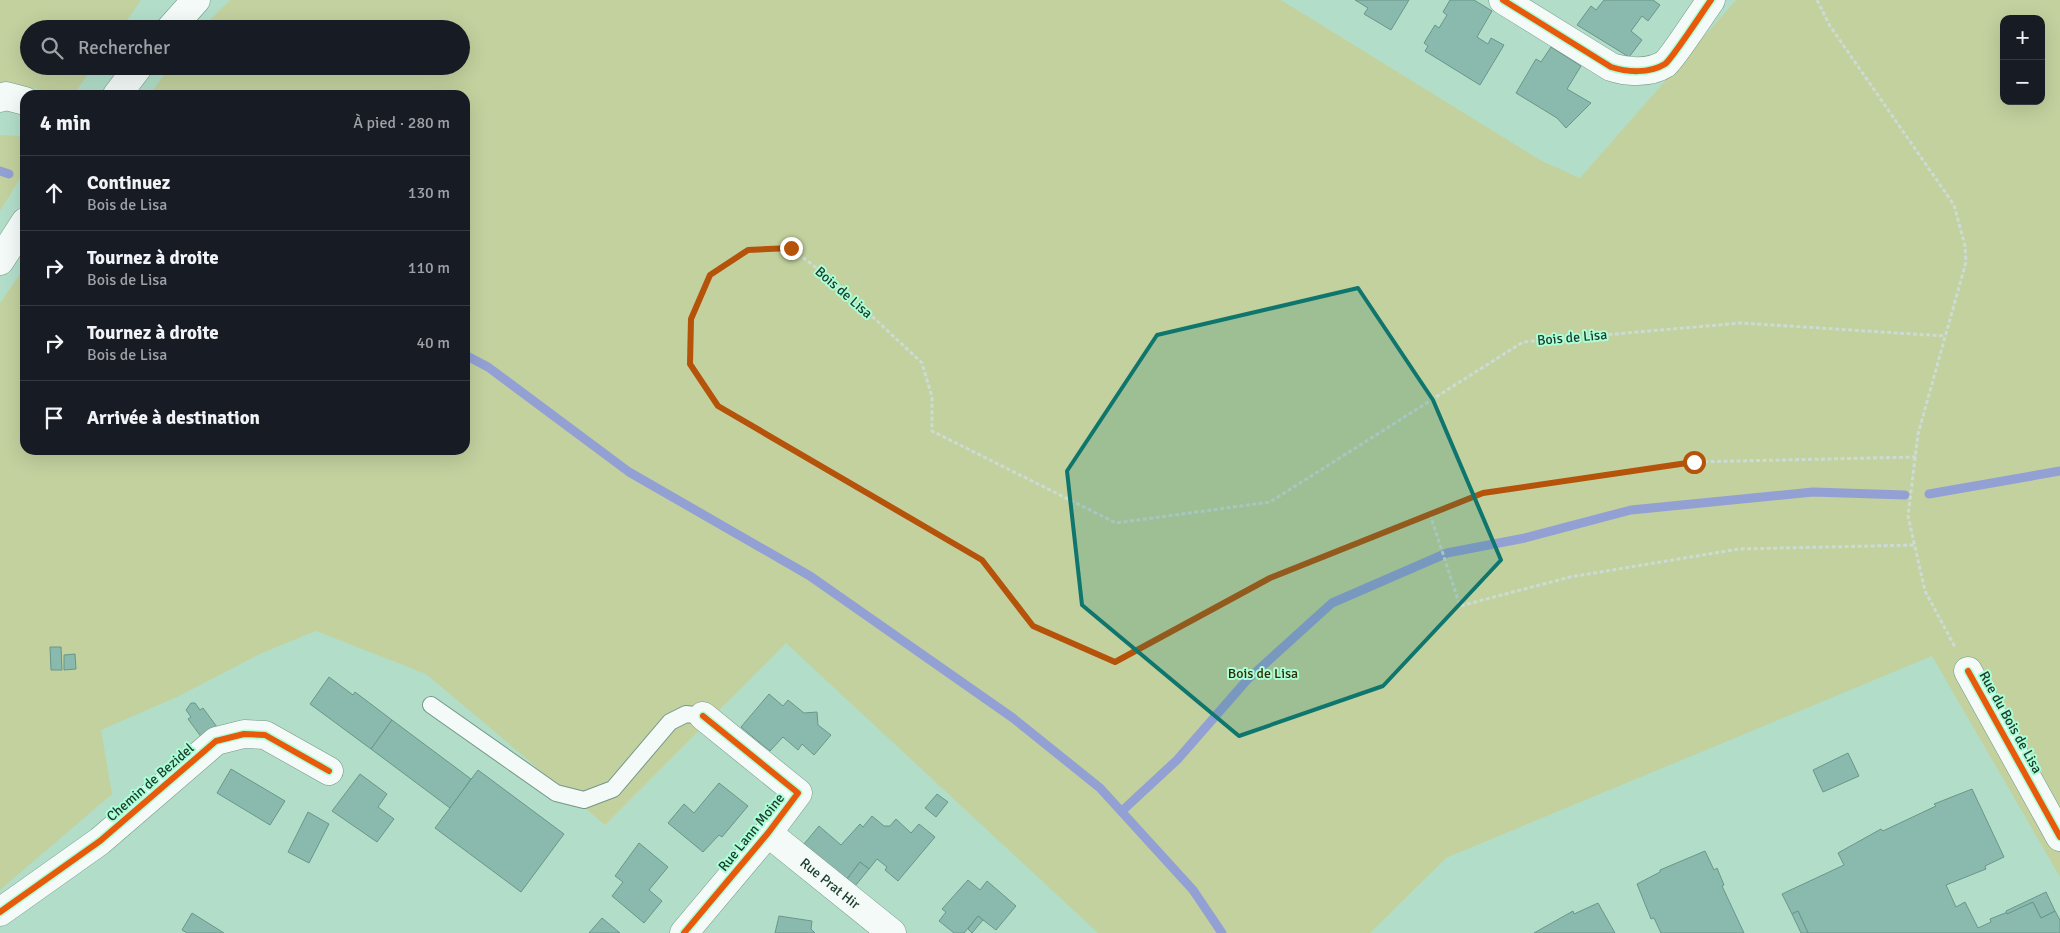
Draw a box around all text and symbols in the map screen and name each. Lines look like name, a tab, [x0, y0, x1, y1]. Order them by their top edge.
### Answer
map controls	[2000, 15, 2045, 105]
button: +	[2000, 15, 2045, 60]
search box	[20, 20, 470, 75]
icon: search	[38, 34, 66, 62]
text: Rechercher	[78, 36, 170, 60]
button: −	[2000, 60, 2045, 105]
text: 4 min	[40, 110, 91, 136]
text: À pied · 280 m	[353, 113, 450, 133]
text: Continuez	[87, 171, 170, 195]
icon: ahead	[40, 179, 68, 207]
text: 130 m	[408, 183, 450, 203]
text: Bois de Lisa	[87, 195, 167, 215]
route end	[780, 237, 803, 260]
text: Tournez à droite	[87, 246, 219, 270]
icon: right	[40, 254, 68, 282]
text: 110 m	[408, 258, 450, 278]
street label: Bois de Lisa	[812, 263, 876, 322]
text: Bois de Lisa	[87, 270, 167, 290]
text: Tournez à droite	[87, 321, 219, 345]
street label: Bois de Lisa	[1536, 326, 1608, 349]
icon: right	[40, 329, 68, 357]
text: 40 m	[416, 333, 450, 353]
text: Bois de Lisa	[87, 345, 167, 365]
icon: arrive	[40, 404, 68, 432]
text: Arrivée à destination	[87, 406, 260, 430]
route start	[1683, 451, 1706, 474]
park label: Bois de Lisa	[1228, 665, 1298, 682]
street label: Rue du Bois de Lisa	[1975, 668, 2046, 776]
street label: Chemin de Bezidel	[103, 740, 198, 825]
street label: Rue Lann Moine	[715, 790, 788, 875]
street label: Rue Prat Hir	[797, 854, 864, 913]

